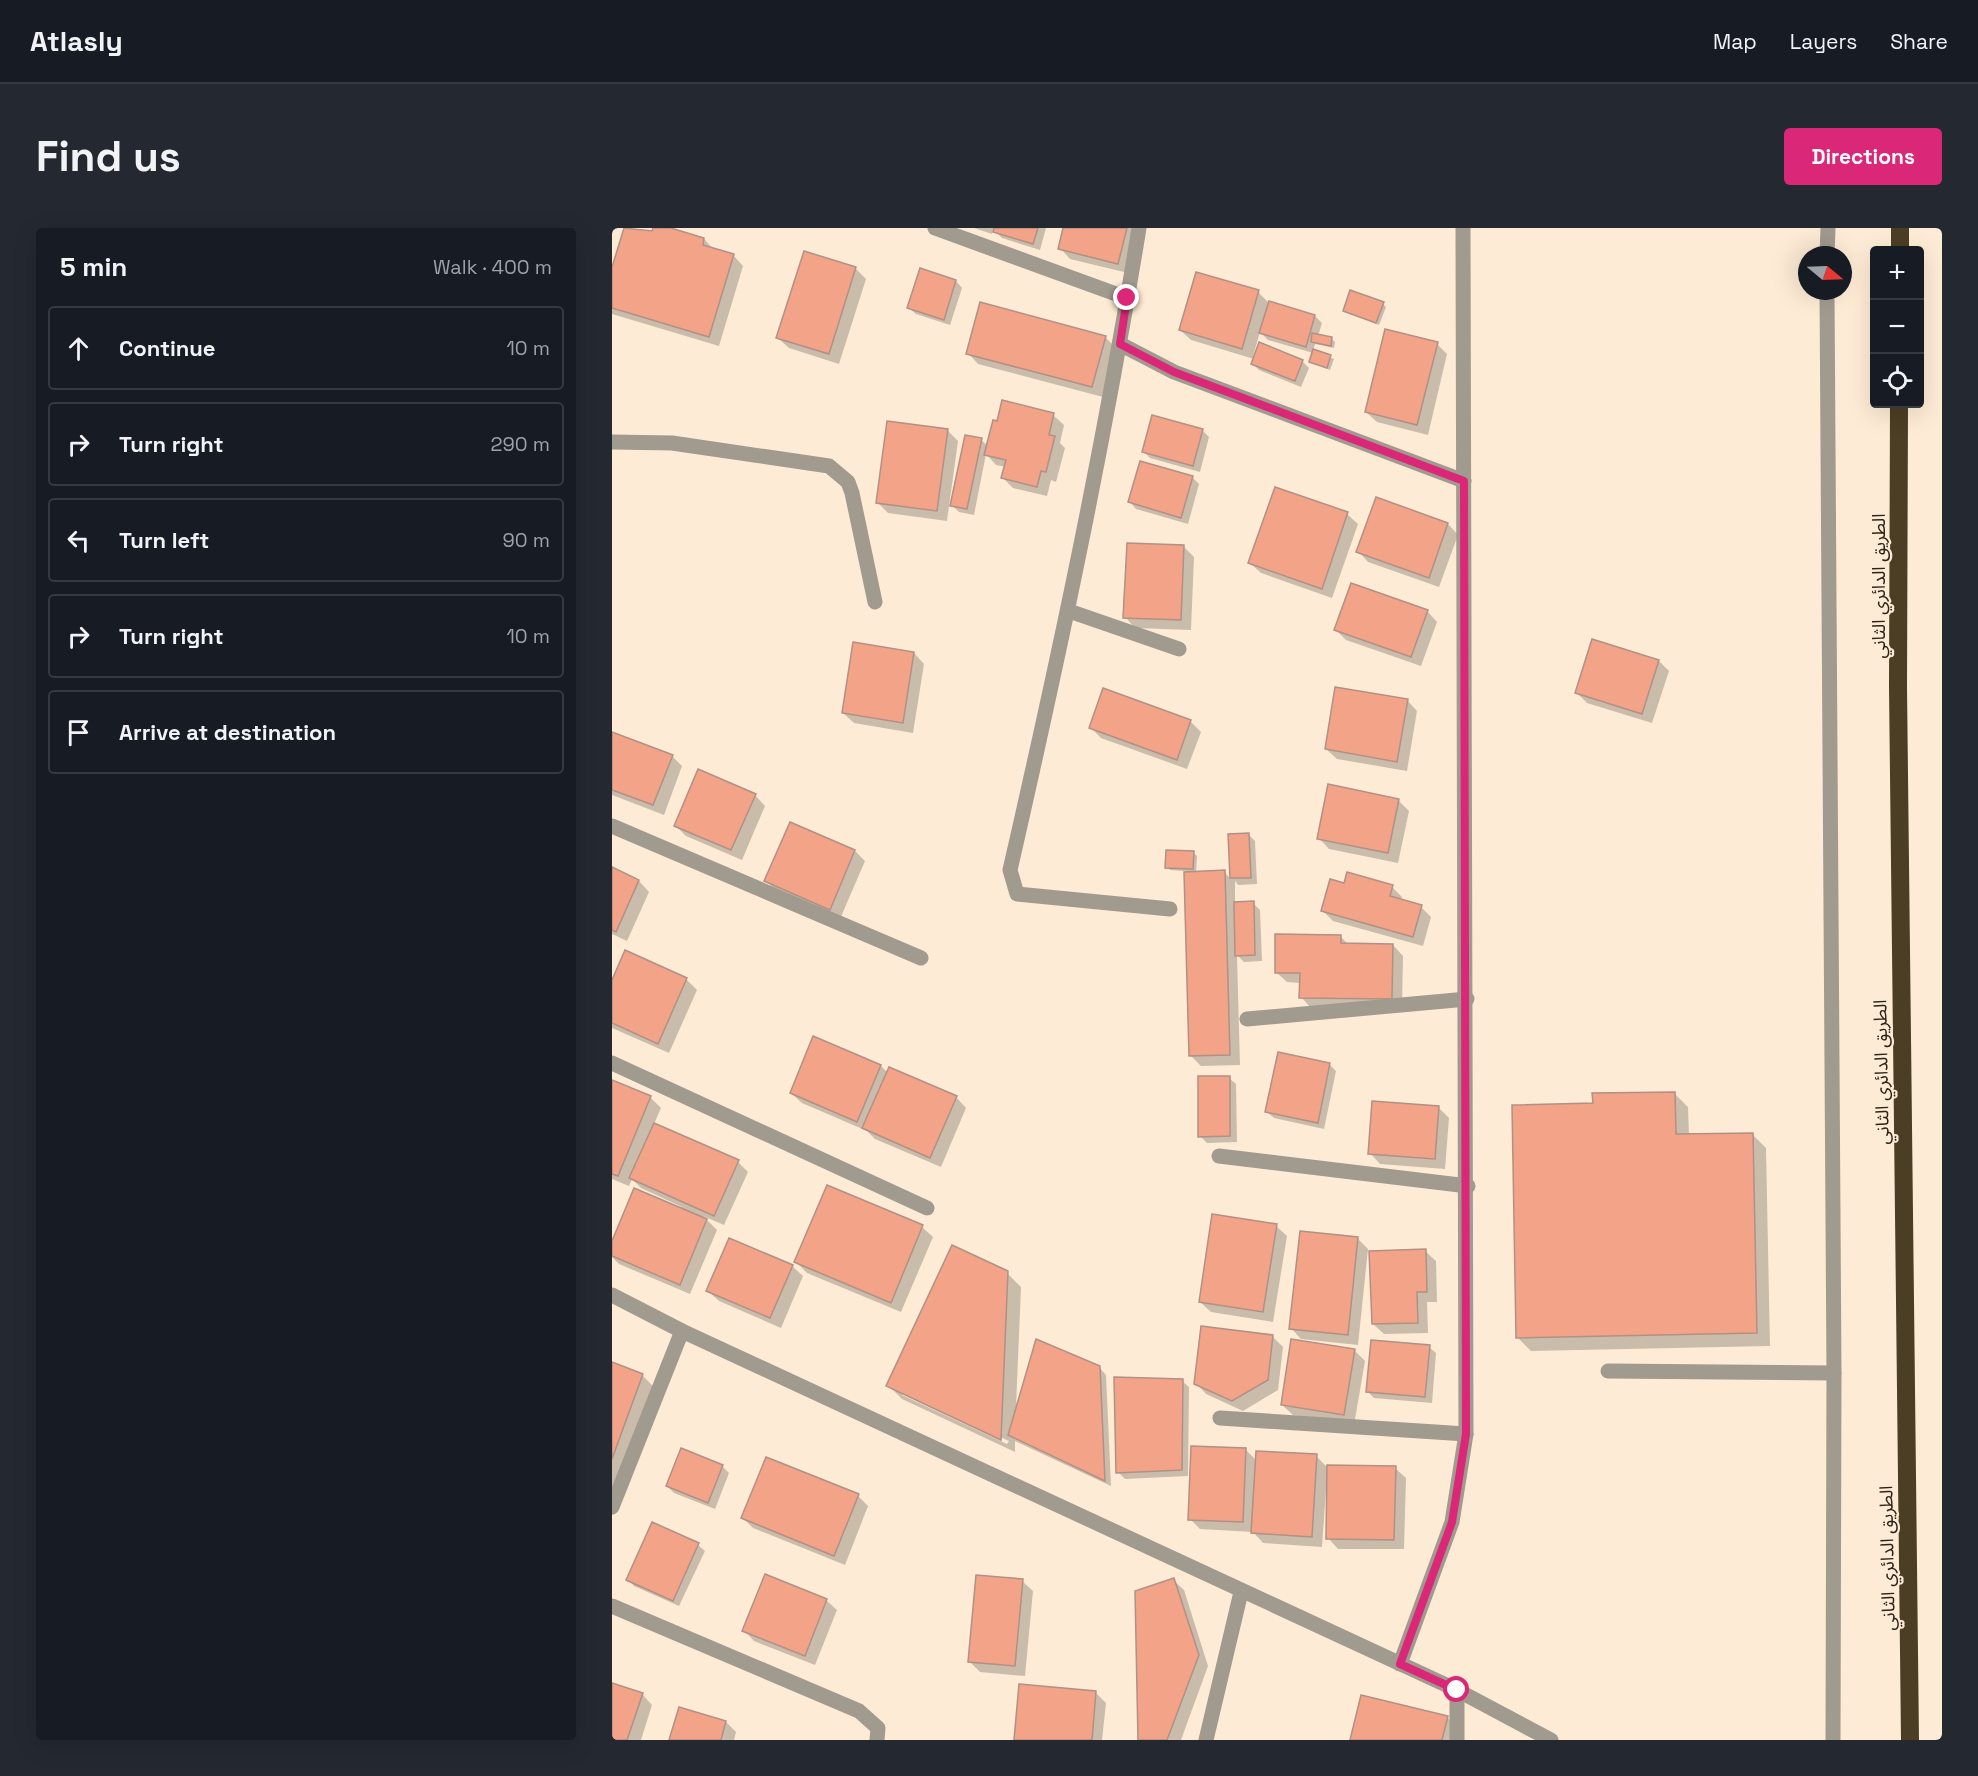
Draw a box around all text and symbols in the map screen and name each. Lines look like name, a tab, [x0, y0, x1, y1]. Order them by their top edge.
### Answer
text: Atlasly	[30, 23, 123, 59]
text: Map	[1713, 28, 1757, 55]
text: Layers	[1790, 28, 1857, 55]
text: Share	[1890, 28, 1948, 55]
button: Directions	[1784, 128, 1942, 185]
text: Find us	[36, 130, 181, 183]
north arrow	[1798, 246, 1852, 300]
map controls	[1870, 246, 1924, 408]
button: +	[1870, 246, 1924, 300]
text: 5 min	[60, 250, 127, 284]
text: Walk · 400 m	[433, 254, 552, 280]
route end	[1113, 284, 1139, 310]
button: −	[1870, 300, 1924, 354]
icon: ahead	[62, 332, 95, 365]
text: Continue	[119, 334, 215, 362]
text: 10 m	[506, 335, 550, 361]
button: locate	[1870, 354, 1924, 408]
icon: right	[62, 428, 95, 461]
text: Turn right	[119, 430, 224, 458]
text: 290 m	[491, 431, 550, 457]
street label: الطريق الدائري الثاني	[1867, 514, 1892, 659]
icon: left	[62, 524, 95, 557]
text: Turn left	[119, 526, 209, 554]
text: 90 m	[503, 527, 550, 553]
icon: right	[62, 620, 95, 653]
text: Turn right	[119, 622, 224, 650]
text: 10 m	[506, 623, 550, 649]
icon: arrive	[62, 716, 95, 749]
text: Arrive at destination	[119, 718, 336, 746]
street label: الطريق الدائري الثاني	[1868, 999, 1896, 1145]
street label: الطريق الدائري الثاني	[1874, 1485, 1902, 1631]
route start	[1443, 1676, 1469, 1702]

